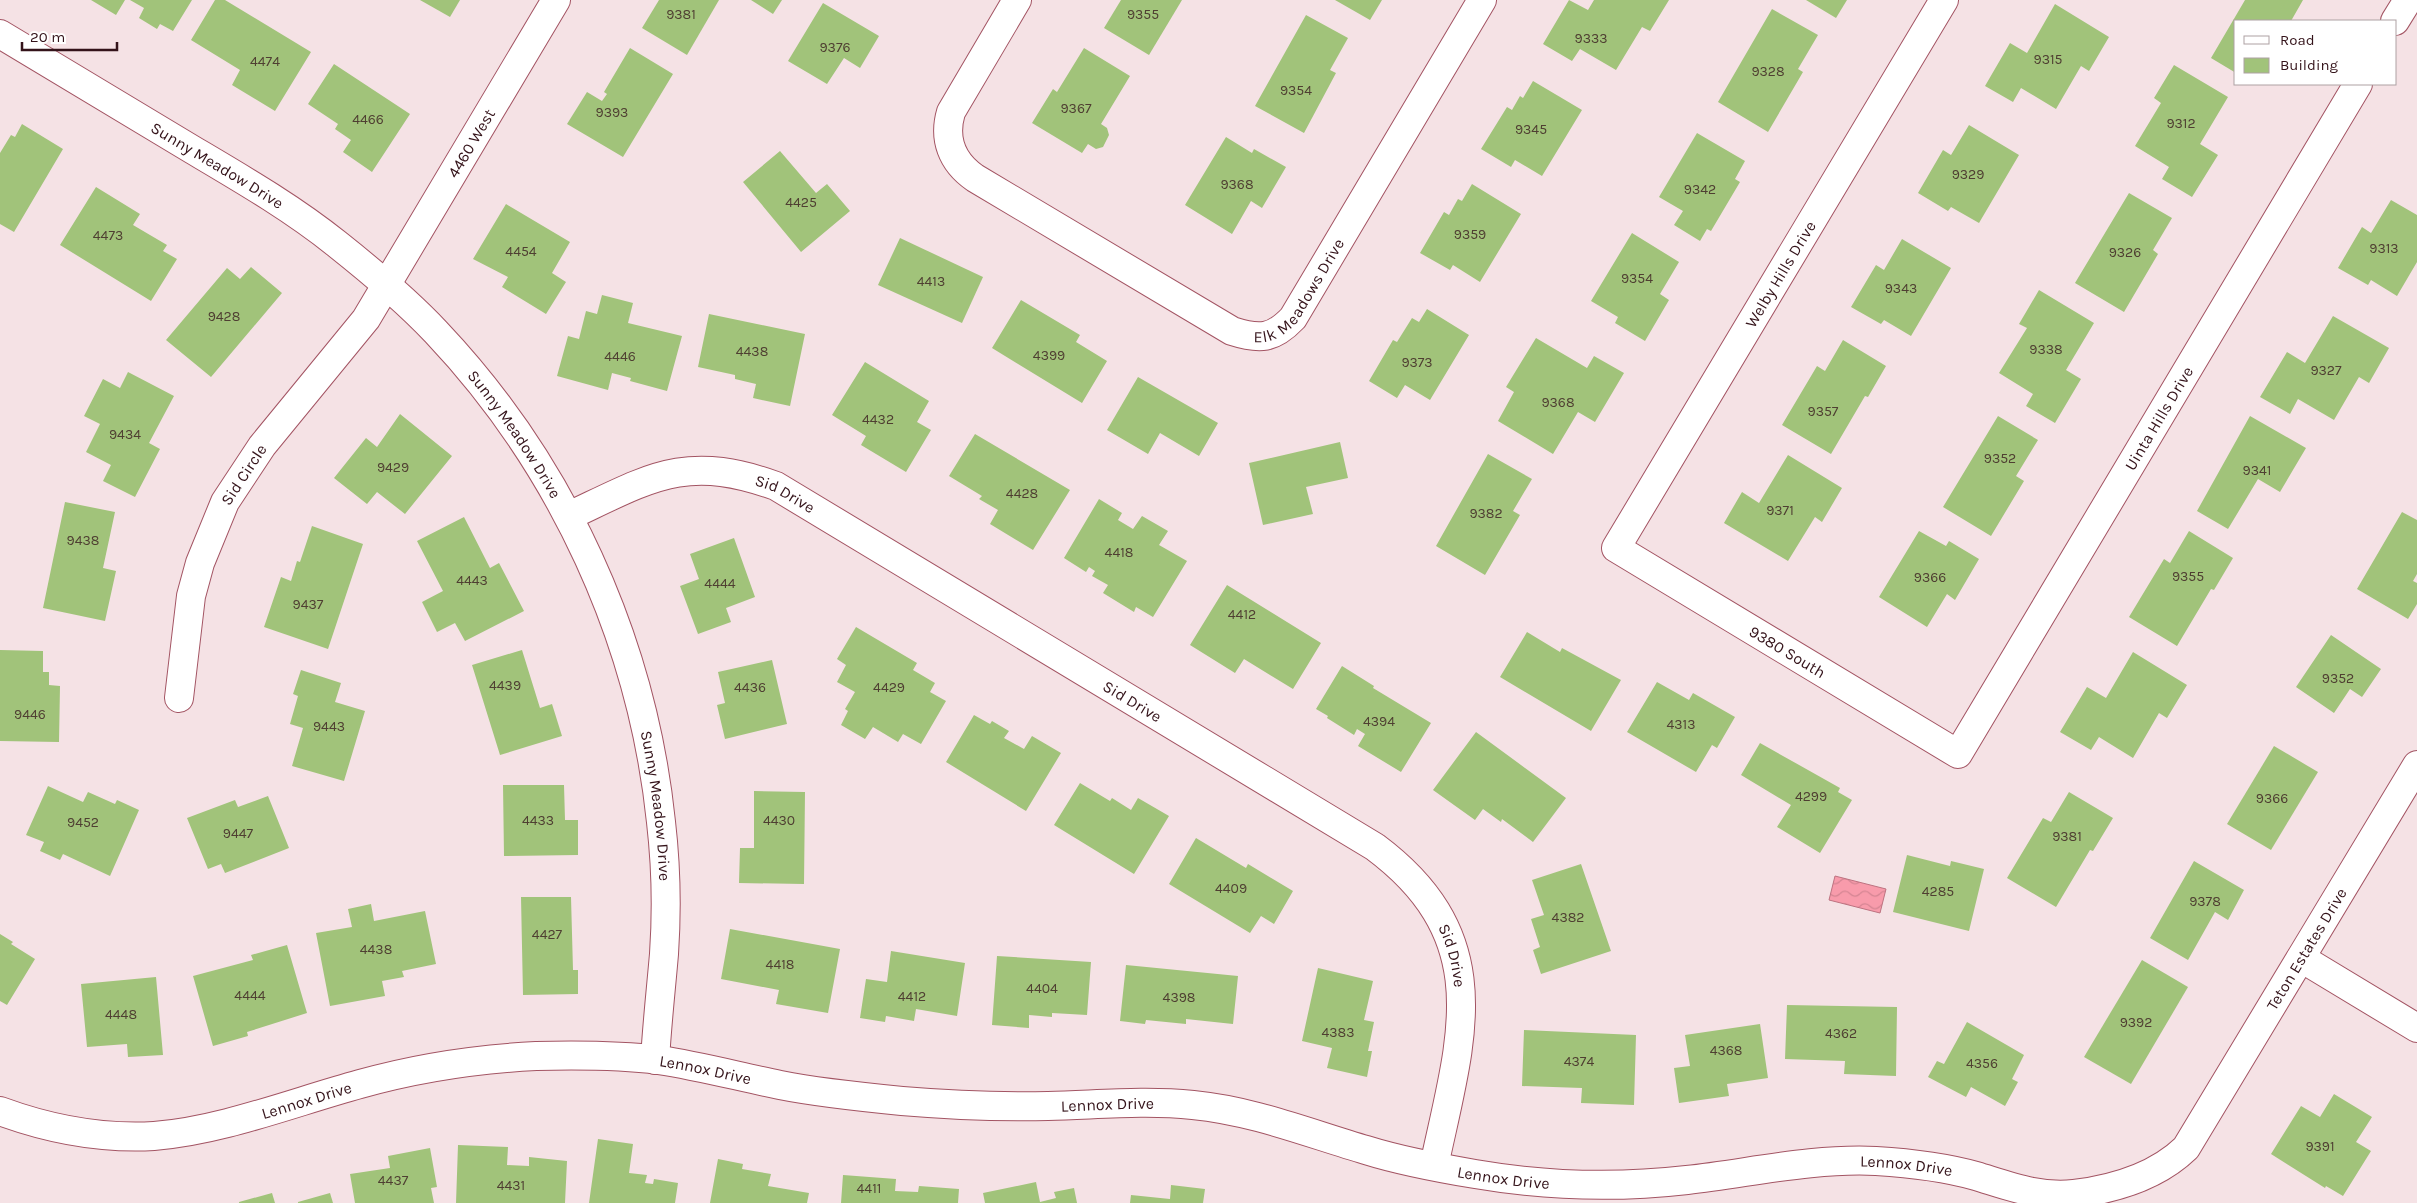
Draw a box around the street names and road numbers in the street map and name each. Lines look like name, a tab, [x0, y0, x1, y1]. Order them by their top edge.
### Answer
street label: 4460 West	[443, 105, 499, 181]
street label: Sunny Meadow Drive	[147, 118, 287, 213]
street label: Welby Hills Drive	[1741, 217, 1820, 331]
street label: Elk Meadows Drive	[1253, 235, 1348, 346]
street label: Uinta Hills Drive	[2121, 363, 2197, 474]
street label: Sunny Meadow Drive	[464, 366, 565, 502]
street label: Sid Circle	[217, 441, 271, 509]
street label: Sid Drive	[753, 471, 818, 517]
street label: 9380 South	[1746, 622, 1829, 682]
street label: Sid Drive	[1099, 676, 1165, 726]
street label: Sunny Meadow Drive	[637, 729, 674, 881]
street label: Teton Estates Drive	[2262, 884, 2351, 1014]
street label: Sid Drive	[1434, 921, 1469, 988]
street label: Lennox Drive	[658, 1051, 753, 1089]
street label: Lennox Drive	[259, 1078, 354, 1123]
street label: Lennox Drive	[1061, 1094, 1154, 1116]
street label: Lennox Drive	[1860, 1152, 1954, 1180]
street label: Lennox Drive	[1456, 1162, 1550, 1193]

